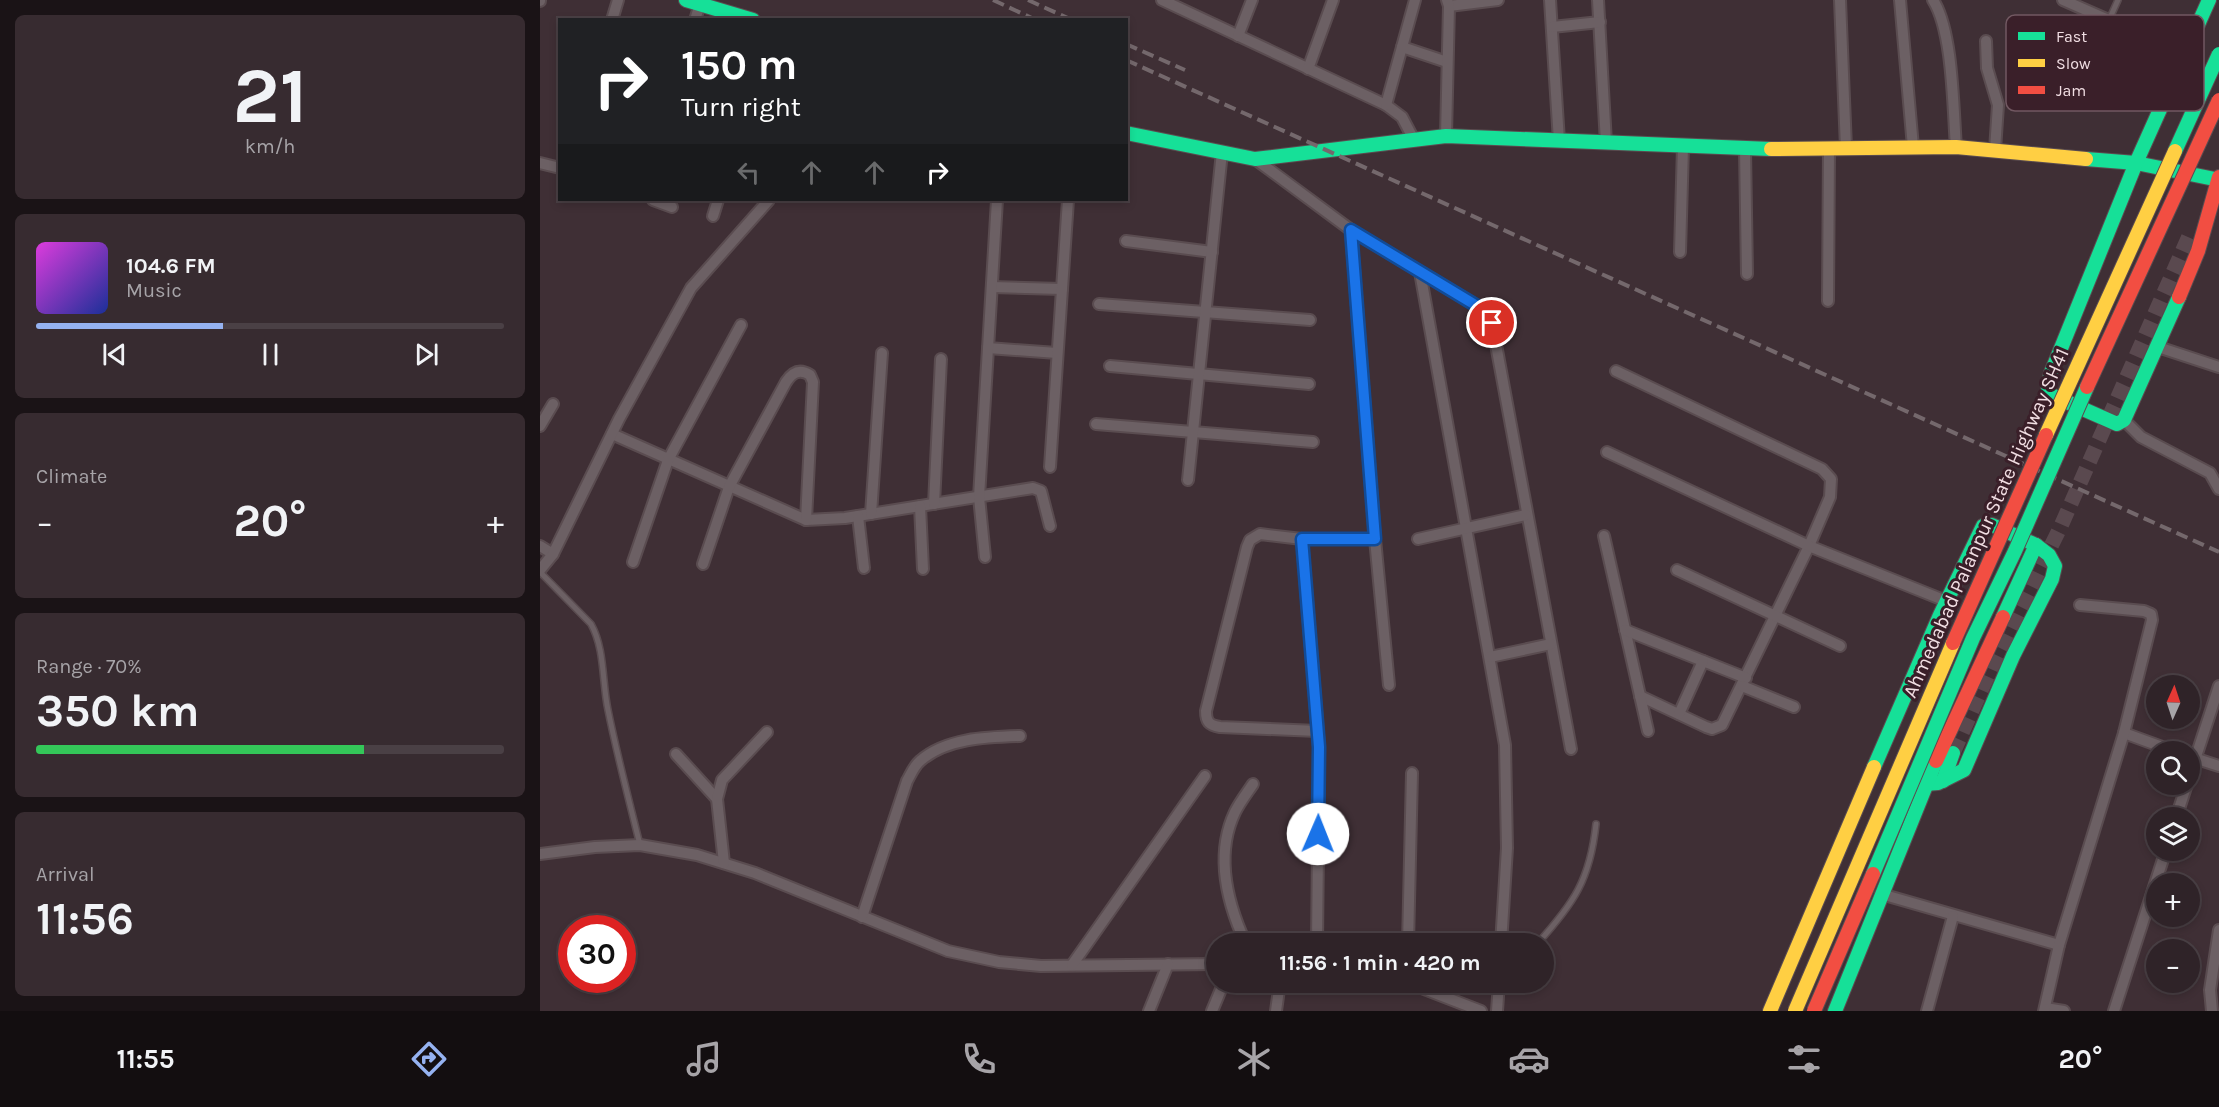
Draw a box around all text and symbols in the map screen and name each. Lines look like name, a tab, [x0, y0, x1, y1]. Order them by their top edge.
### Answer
legend	[2006, 15, 2204, 111]
text: Fast	[2056, 27, 2087, 46]
text: 150 m	[681, 40, 797, 90]
icon: right	[582, 42, 660, 120]
text: 21	[233, 50, 308, 142]
text: Slow	[2056, 54, 2091, 73]
text: Jam	[2056, 81, 2086, 100]
text: Turn right	[681, 91, 801, 123]
text: km/h	[245, 135, 295, 158]
icon: left	[732, 156, 765, 189]
icon: ahead	[795, 156, 828, 189]
icon: ahead	[858, 156, 891, 189]
icon: right	[921, 156, 954, 189]
text: 104.6 FM	[126, 253, 216, 279]
text: Music	[126, 279, 182, 302]
pin	[1466, 297, 1517, 348]
icon: arrive	[1475, 306, 1508, 339]
icon: previous	[98, 338, 131, 371]
icon: pause	[254, 338, 287, 371]
icon: next	[410, 338, 443, 371]
street label: Ahmedabad Palanpur State Highway SH41	[1898, 345, 2074, 701]
text: Climate	[36, 465, 107, 488]
text: 20°	[233, 495, 307, 547]
text: −	[36, 503, 53, 541]
text: +	[487, 503, 504, 541]
text: Range · 70%	[36, 655, 142, 678]
north arrow	[2146, 675, 2200, 729]
map controls	[2146, 675, 2200, 993]
text: 350 km	[36, 685, 199, 737]
button: search	[2146, 741, 2200, 795]
position arrow	[1286, 802, 1350, 866]
button: layers	[2146, 807, 2200, 861]
text: Arrival	[36, 863, 95, 886]
button: +	[2146, 873, 2200, 927]
text: 11:56	[36, 893, 134, 945]
speed limit sign: 30	[558, 915, 636, 993]
button: −	[2146, 939, 2200, 993]
text: 11:56 · 1 min · 420 m	[1279, 950, 1481, 976]
icon: directions	[408, 1038, 450, 1080]
icon: music	[683, 1038, 725, 1080]
icon: phone	[958, 1038, 1000, 1080]
icon: climate	[1233, 1038, 1275, 1080]
icon: car	[1508, 1038, 1550, 1080]
icon: filters	[1783, 1038, 1825, 1080]
text: 11:55	[117, 1043, 175, 1075]
text: 20°	[2059, 1043, 2102, 1075]

